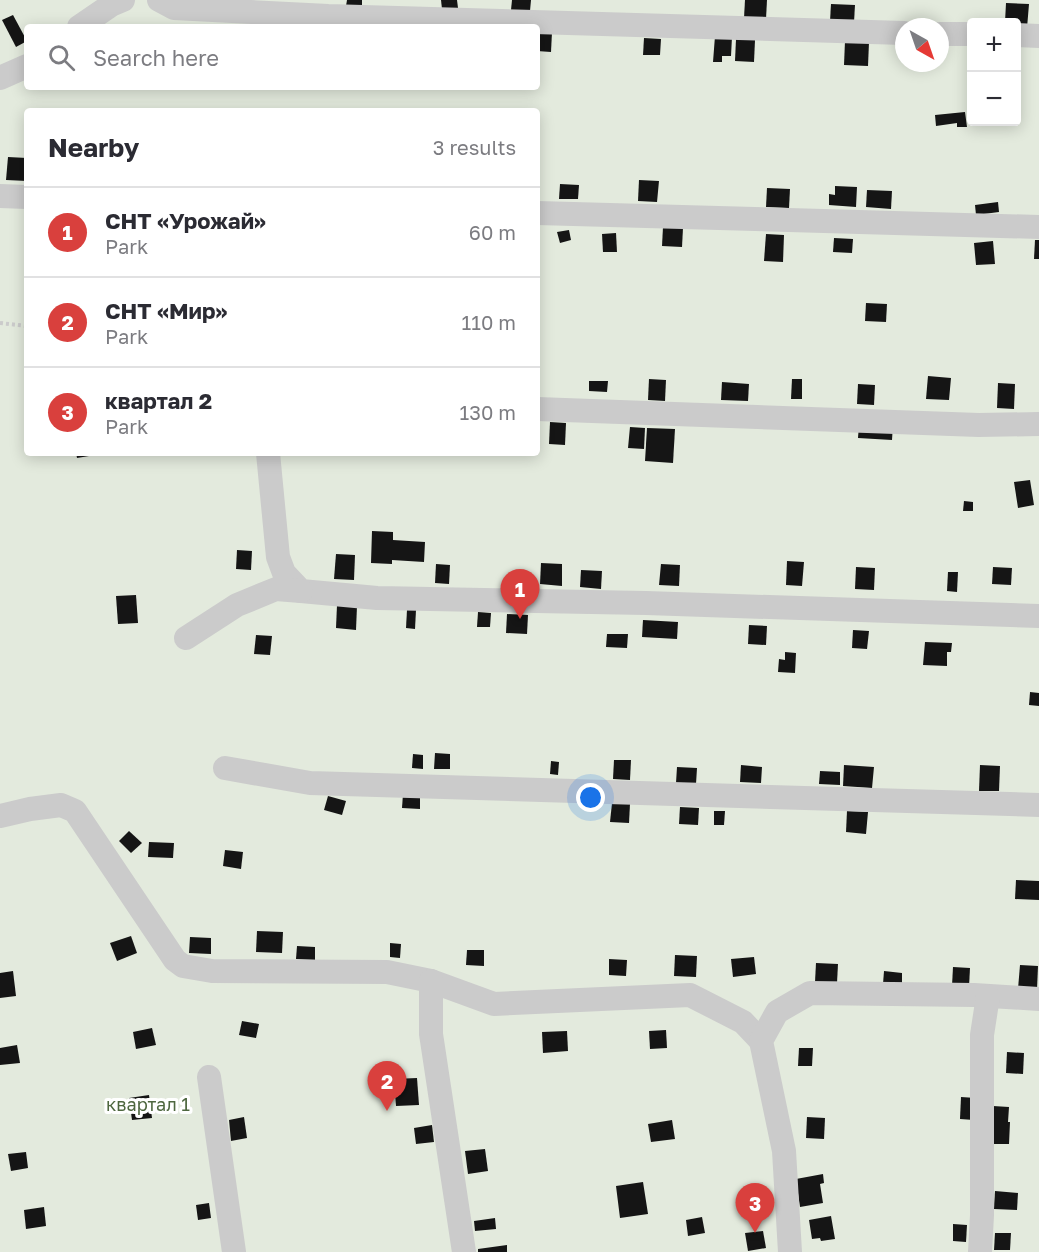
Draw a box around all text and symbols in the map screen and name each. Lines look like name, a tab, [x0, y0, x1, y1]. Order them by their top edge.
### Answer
north arrow	[895, 18, 949, 72]
map controls	[967, 18, 1021, 126]
button: +	[967, 18, 1021, 72]
search box	[24, 24, 540, 90]
icon: search	[45, 41, 78, 74]
text: Search here	[93, 44, 219, 71]
button: −	[967, 72, 1021, 126]
text: Nearby	[48, 132, 139, 163]
text: 3 results	[433, 135, 516, 159]
text: СНТ «Урожай»	[105, 207, 266, 234]
text: 1	[62, 220, 73, 244]
text: 60 m	[469, 220, 516, 244]
text: Park	[105, 234, 148, 258]
text: СНТ «Мир»	[105, 297, 227, 324]
text: 2	[61, 310, 74, 334]
text: 110 m	[462, 310, 516, 334]
text: Park	[105, 324, 148, 348]
text: квартал 2	[105, 387, 212, 414]
text: 3	[61, 400, 74, 424]
text: 130 m	[460, 400, 516, 424]
text: Park	[105, 414, 148, 438]
pin: 1	[500, 570, 540, 619]
your location	[576, 783, 605, 812]
pin: 2	[368, 1062, 406, 1111]
park label: квартал 1	[106, 1093, 190, 1115]
pin: 3	[736, 1184, 774, 1233]

